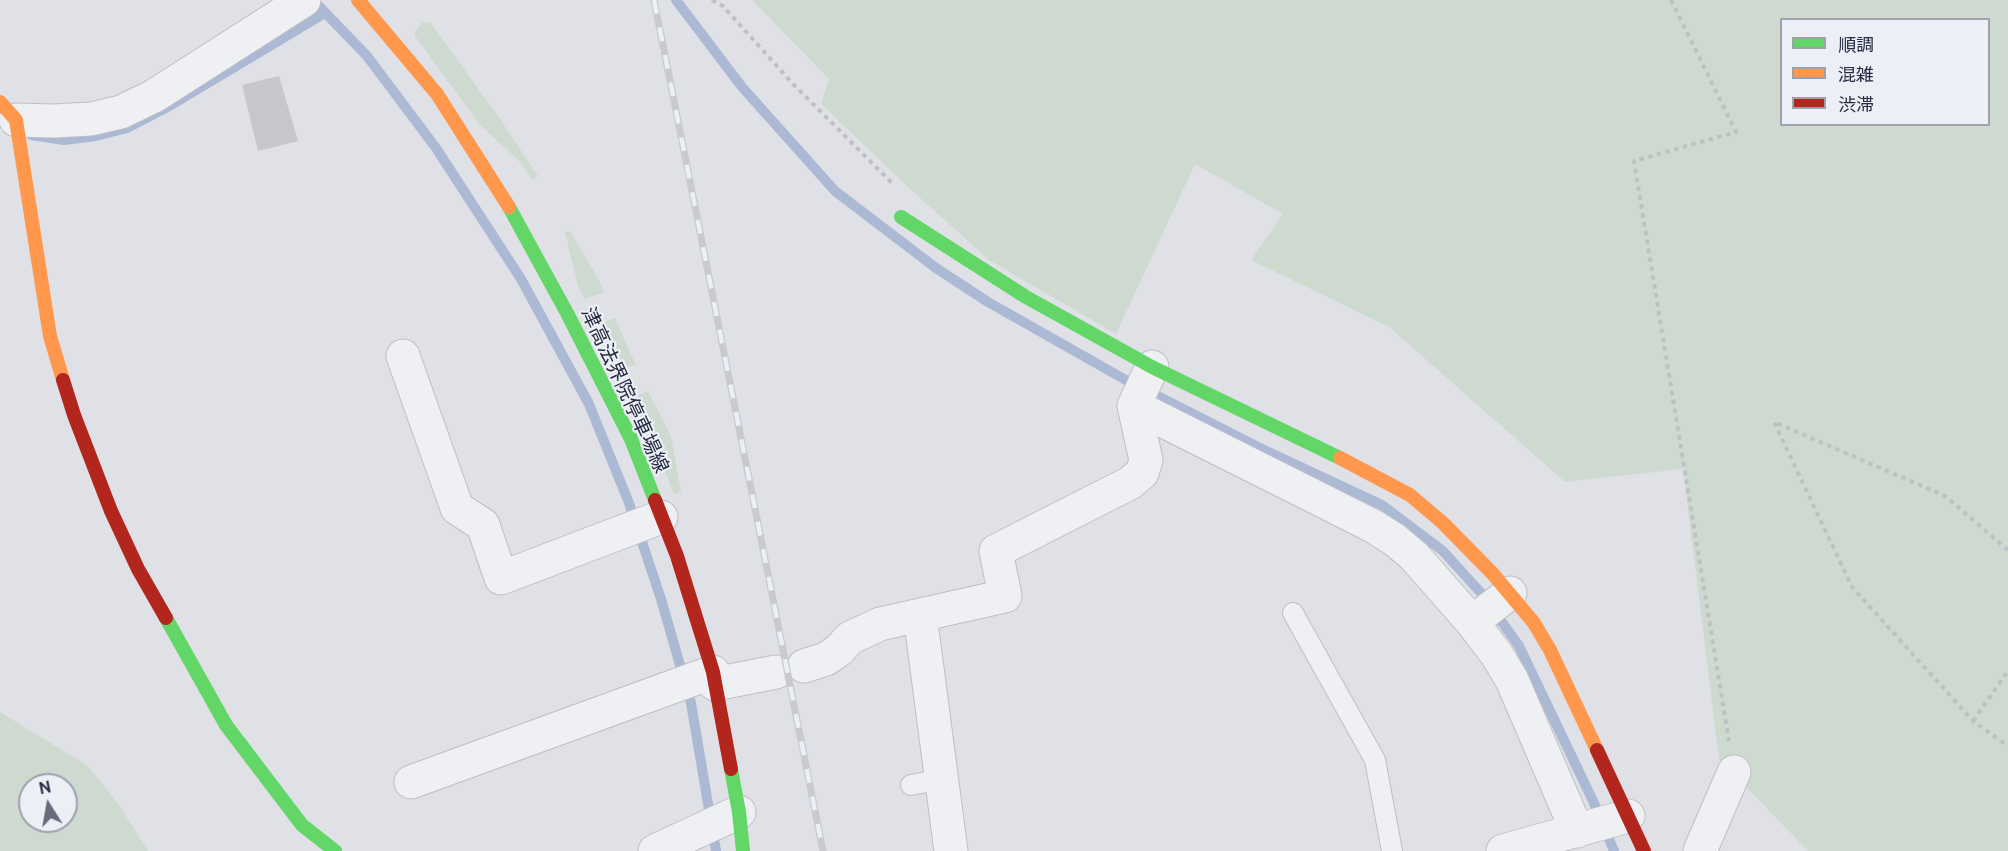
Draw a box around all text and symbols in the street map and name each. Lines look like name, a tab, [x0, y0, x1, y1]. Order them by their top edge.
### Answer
legend	[1780, 18, 1990, 126]
text: 順調	[1838, 34, 1874, 54]
text: 混雑	[1838, 64, 1874, 84]
text: 渋滞	[1838, 94, 1874, 114]
street label: 津高法界院停車場線	[576, 303, 674, 477]
north arrow	[18, 773, 78, 833]
text: N	[37, 777, 53, 797]

